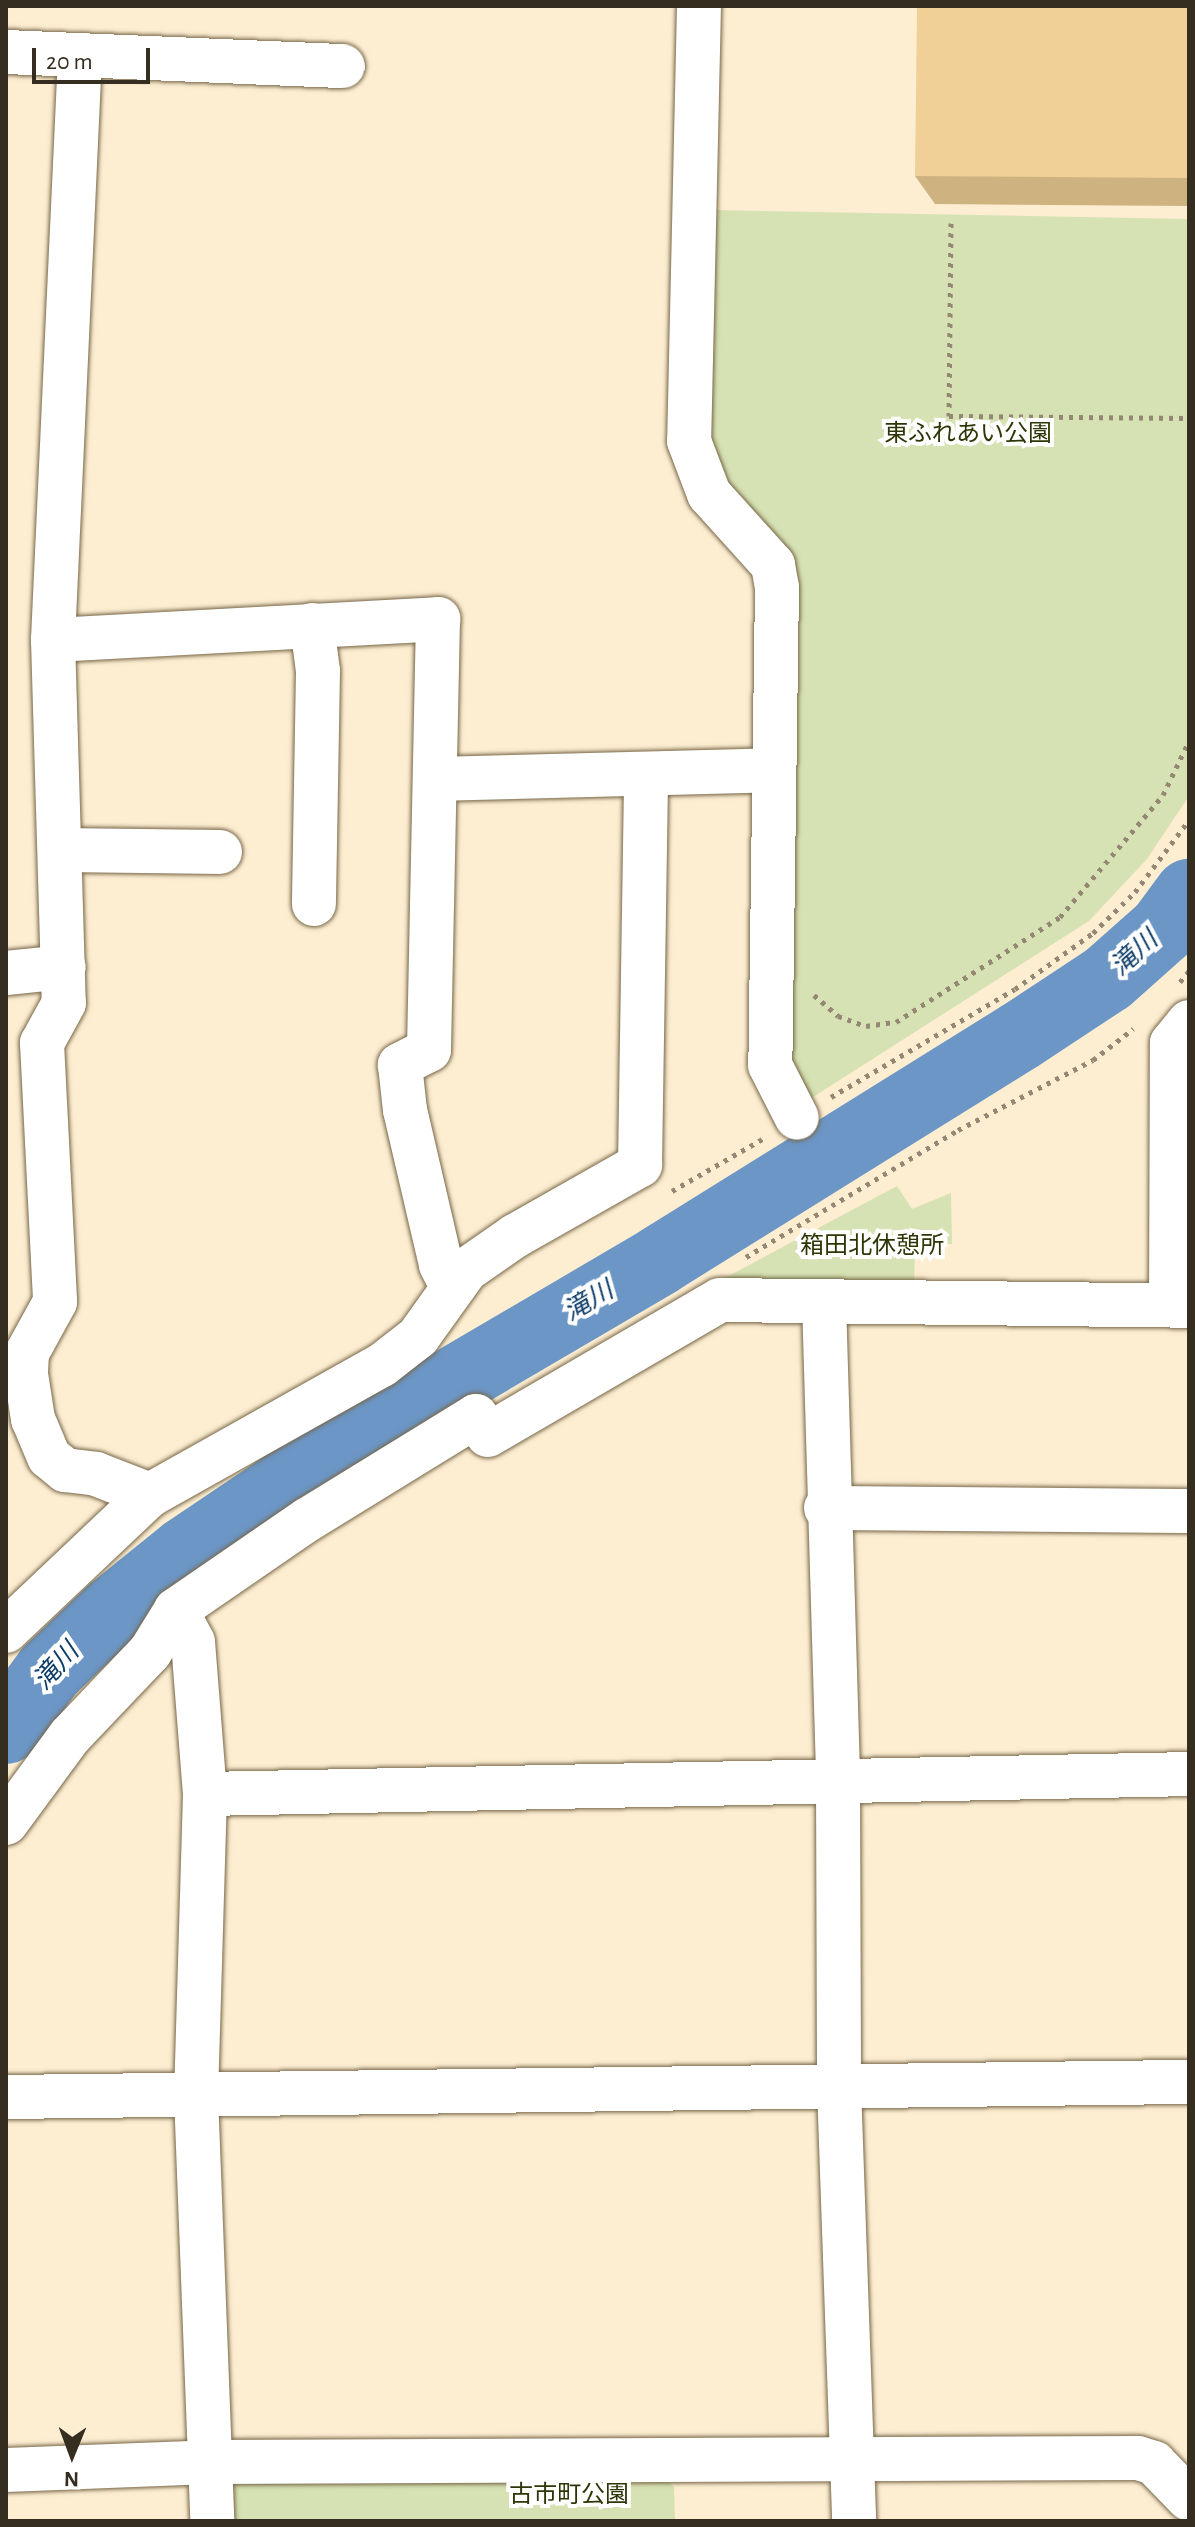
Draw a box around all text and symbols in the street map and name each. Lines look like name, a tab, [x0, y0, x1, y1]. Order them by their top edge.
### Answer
scale bar	[36, 32, 154, 82]
text: 20 m	[46, 50, 93, 74]
park label: 東ふれあい公園	[884, 421, 1052, 449]
water label: 滝川	[1105, 925, 1165, 983]
park label: 箱田北休憩所	[800, 1233, 944, 1261]
water label: 滝川	[559, 1275, 619, 1329]
water label: 滝川	[28, 1637, 86, 1697]
north arrow	[32, 2415, 112, 2495]
text: N	[64, 2468, 79, 2490]
park label: 古市町公園	[509, 2482, 629, 2510]

